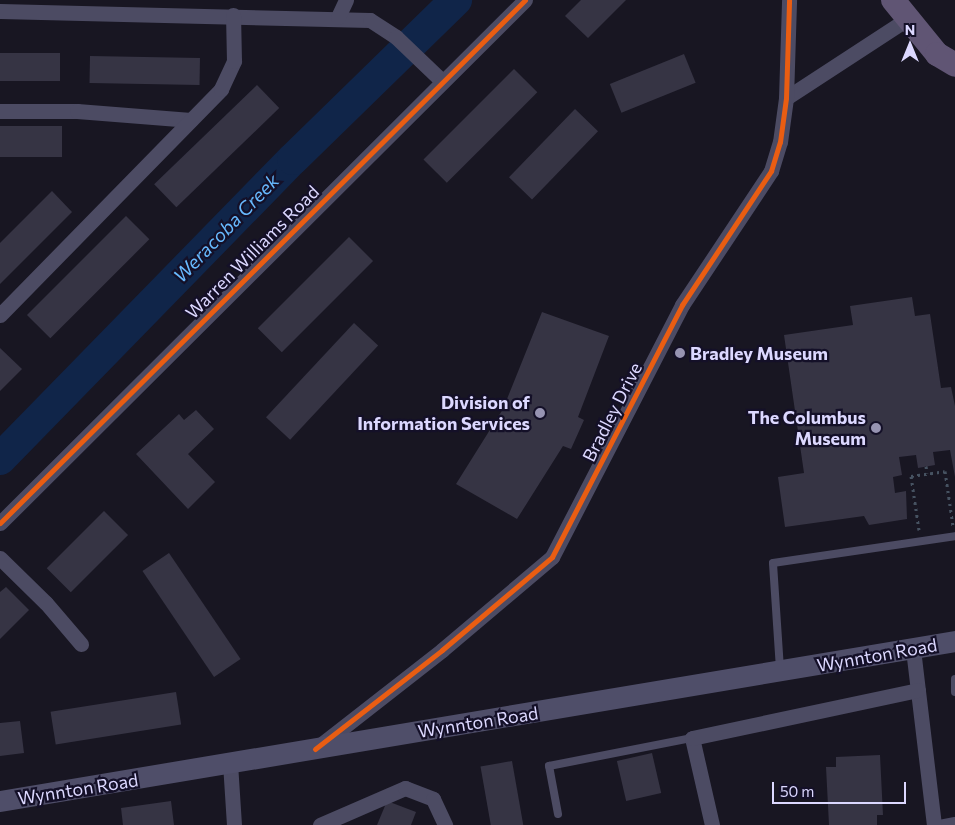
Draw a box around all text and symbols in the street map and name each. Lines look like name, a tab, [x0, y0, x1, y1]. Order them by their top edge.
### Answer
north arrow	[885, 20, 935, 70]
text: N	[905, 21, 915, 38]
water label: Weracoba Creek	[169, 169, 283, 287]
street label: Warren Williams Road	[181, 181, 323, 323]
place label: Bradley Museum	[690, 342, 828, 364]
marker: Bradley Museum	[674, 347, 686, 359]
street label: Bradley Drive	[578, 359, 646, 465]
place label: Division of Information Services	[357, 392, 530, 434]
marker: Division of Information Services	[534, 407, 546, 419]
place label: The Columbus Museum	[748, 407, 866, 449]
marker: The Columbus Museum	[870, 422, 882, 434]
street label: Wynnton Road	[815, 634, 939, 676]
street label: Wynnton Road	[416, 702, 540, 742]
street label: Wynnton Road	[16, 769, 140, 809]
scale bar	[775, 772, 909, 804]
text: 50 m	[780, 782, 814, 800]

